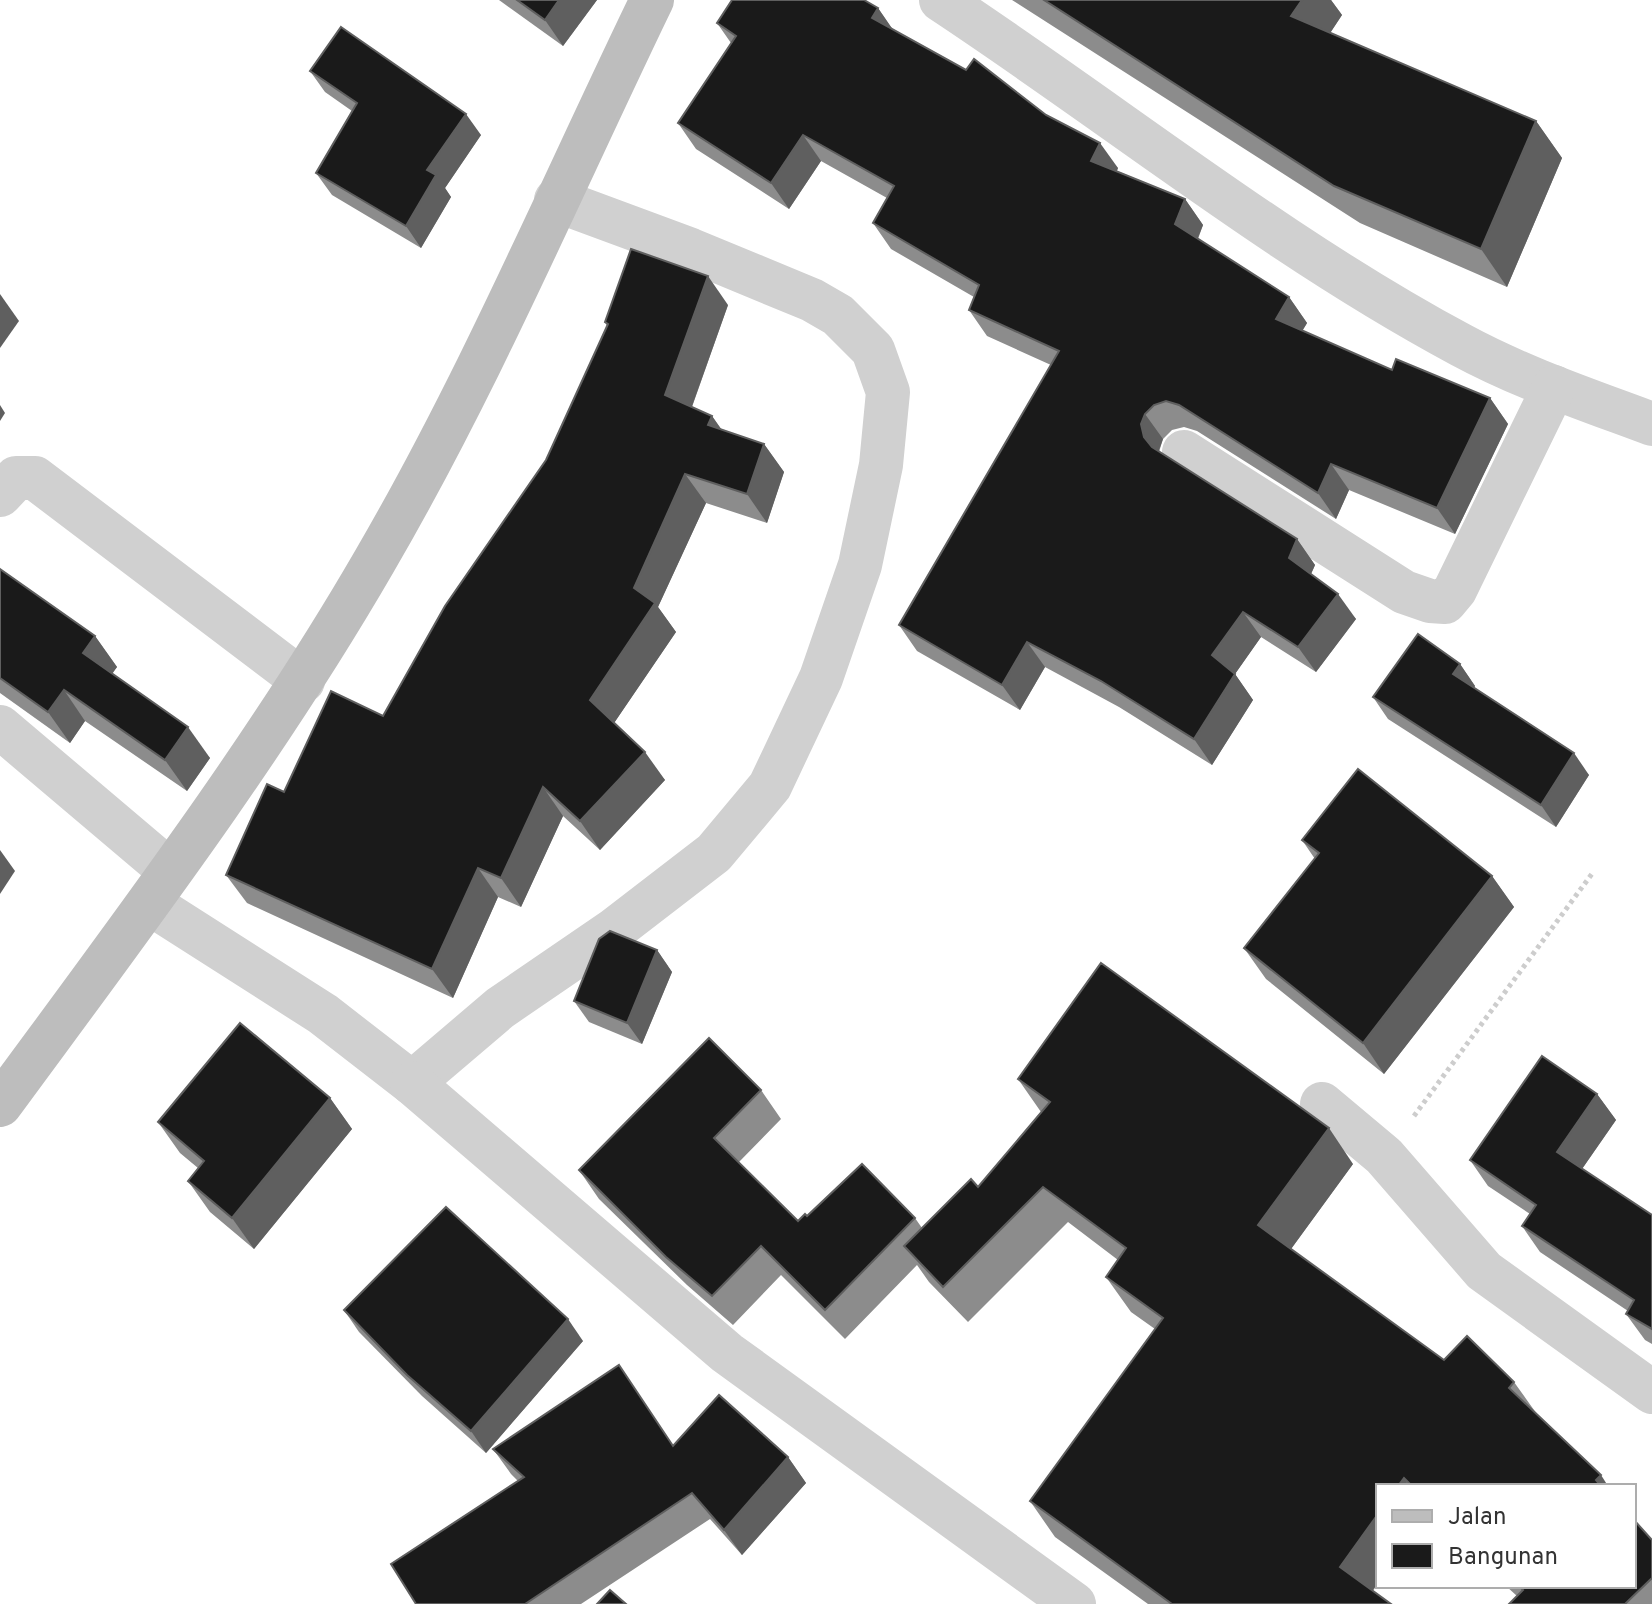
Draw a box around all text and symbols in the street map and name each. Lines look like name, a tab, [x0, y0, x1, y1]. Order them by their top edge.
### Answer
legend	[1376, 1484, 1636, 1588]
text: Jalan	[1448, 1503, 1506, 1533]
text: Bangunan	[1448, 1543, 1558, 1573]

